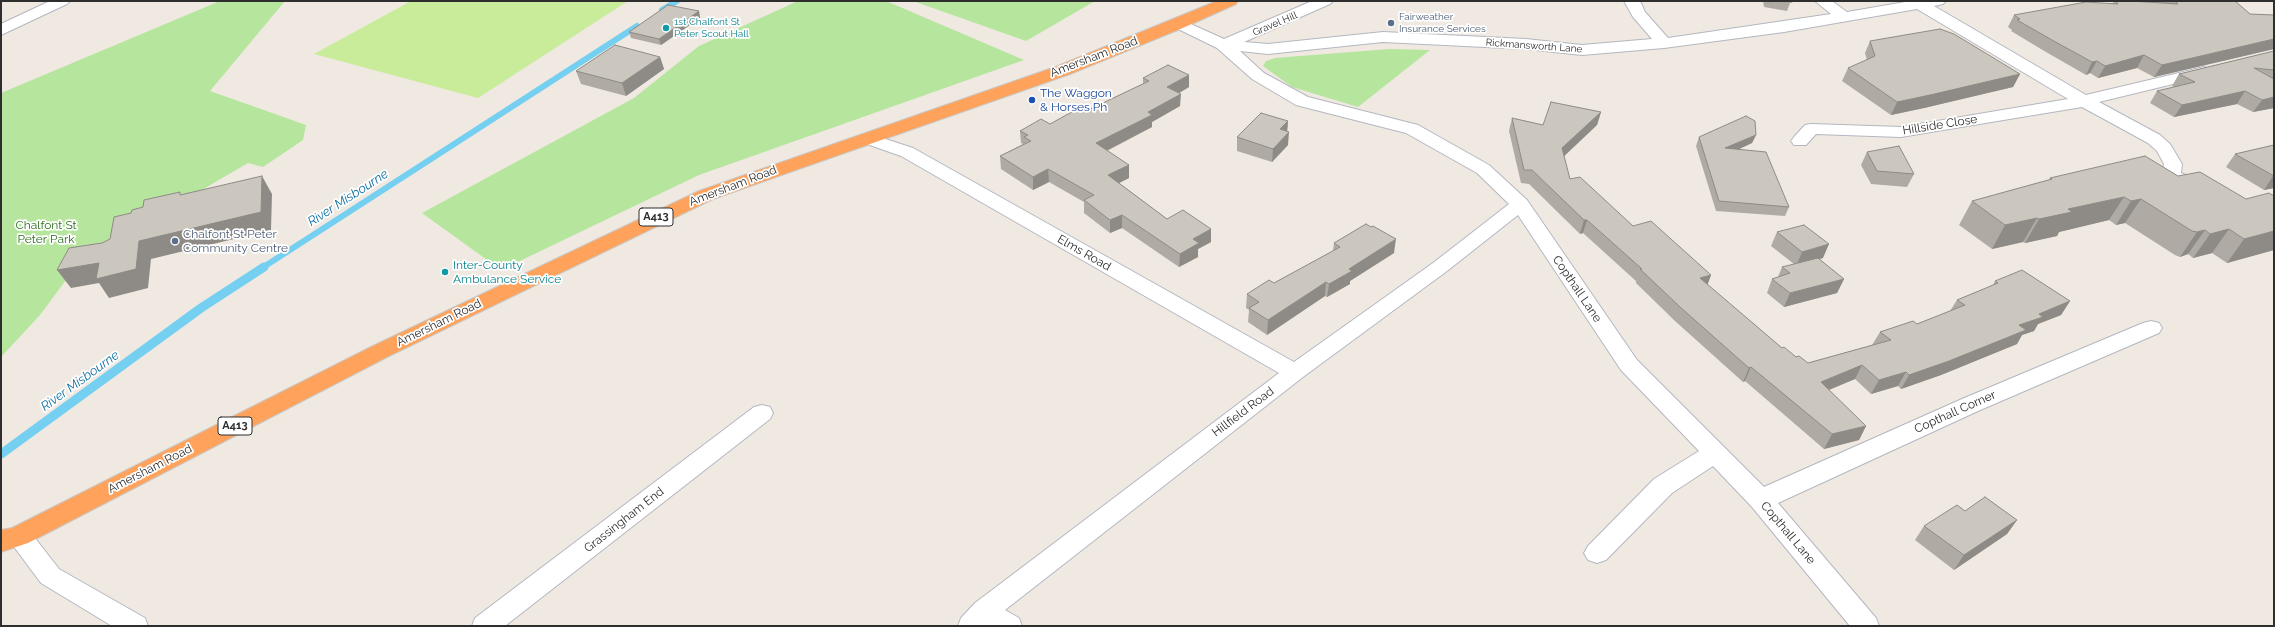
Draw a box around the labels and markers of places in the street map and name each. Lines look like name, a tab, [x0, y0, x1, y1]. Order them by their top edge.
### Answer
place label: Fairweather Insurance Services	[1399, 11, 1486, 34]
place label: 1st Chalfont St Peter Scout Hall	[674, 16, 749, 40]
marker: Fairweather Insurance Services	[1386, 18, 1396, 28]
marker: 1st Chalfont St Peter Scout Hall	[661, 23, 671, 33]
place label: The Waggon & Horses Ph	[1040, 86, 1112, 114]
marker: The Waggon & Horses Ph	[1027, 95, 1037, 105]
place label: Chalfont St Peter Community Centre	[183, 227, 288, 255]
marker: Chalfont St Peter Community Centre	[170, 236, 180, 246]
place label: Inter-County Ambulance Service	[453, 258, 561, 286]
marker: Inter-County Ambulance Service	[440, 267, 450, 277]

